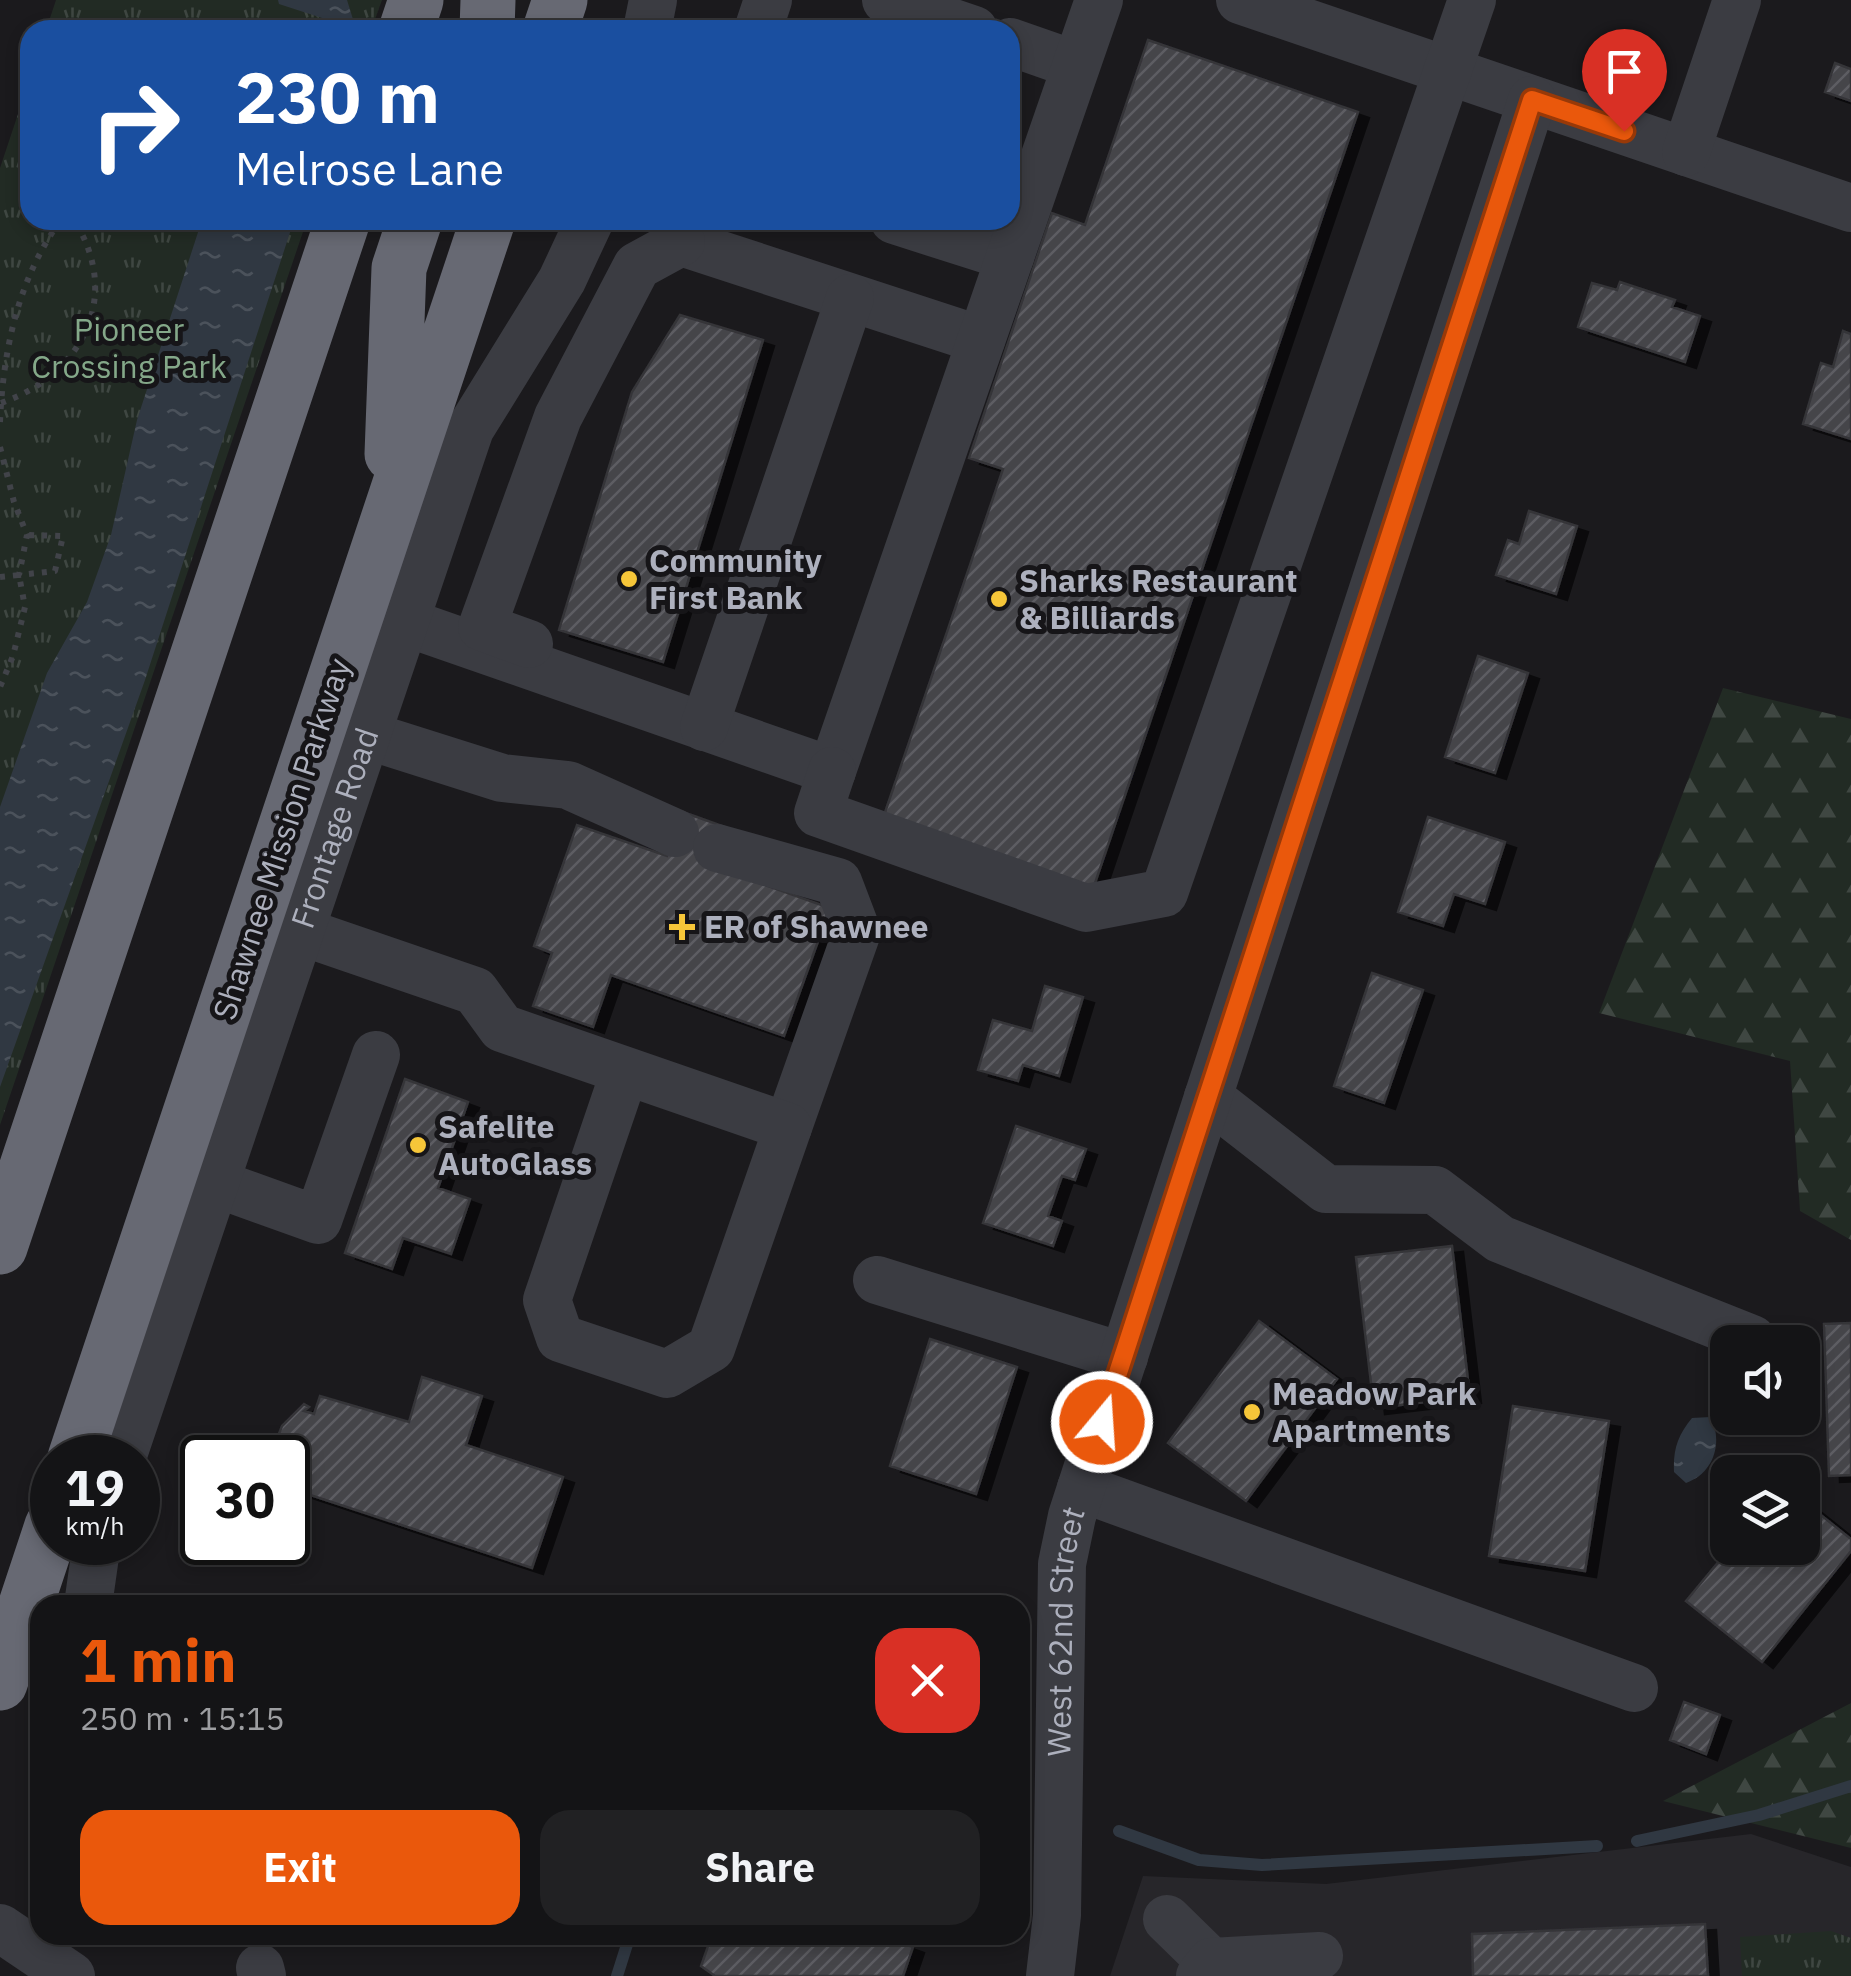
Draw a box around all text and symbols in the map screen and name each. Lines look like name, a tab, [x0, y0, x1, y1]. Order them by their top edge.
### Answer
pin	[1582, 29, 1667, 132]
icon: arrive	[1597, 44, 1652, 99]
text: 230 m	[235, 51, 440, 142]
icon: right	[70, 60, 200, 190]
text: Melrose Lane	[235, 139, 504, 197]
park label: Pioneer Crossing Park	[31, 308, 227, 387]
place label: Community First Bank	[649, 539, 822, 618]
place label: Sharks Restaurant & Billiards	[1019, 559, 1298, 638]
marker: Community First Bank	[618, 568, 640, 590]
marker: Sharks Restaurant & Billiards	[988, 588, 1010, 610]
street label: Shawnee Mission Parkway	[203, 653, 359, 1025]
street label: Frontage Road	[281, 722, 387, 933]
place label: ER of Shawnee	[704, 905, 929, 947]
marker: ER of Shawnee	[669, 914, 695, 940]
place label: Safelite AutoGlass	[438, 1105, 592, 1184]
marker: Safelite AutoGlass	[407, 1134, 429, 1156]
map controls	[1710, 1325, 1820, 1565]
button: sound	[1710, 1325, 1820, 1435]
position arrow	[1050, 1370, 1154, 1474]
place label: Meadow Park Apartments	[1272, 1372, 1477, 1451]
marker: Meadow Park Apartments	[1241, 1401, 1263, 1423]
speed limit sign: 30	[180, 1435, 310, 1565]
text: 19	[65, 1455, 125, 1520]
button: layers	[1710, 1455, 1820, 1565]
street label: West 62nd Street	[1037, 1501, 1094, 1757]
text: km/h	[66, 1509, 124, 1542]
text: 1 min	[80, 1620, 237, 1699]
button: close	[875, 1628, 980, 1733]
text: 250 m · 15:15	[80, 1697, 285, 1739]
button: Exit	[80, 1810, 520, 1925]
button: Share	[540, 1810, 980, 1925]

